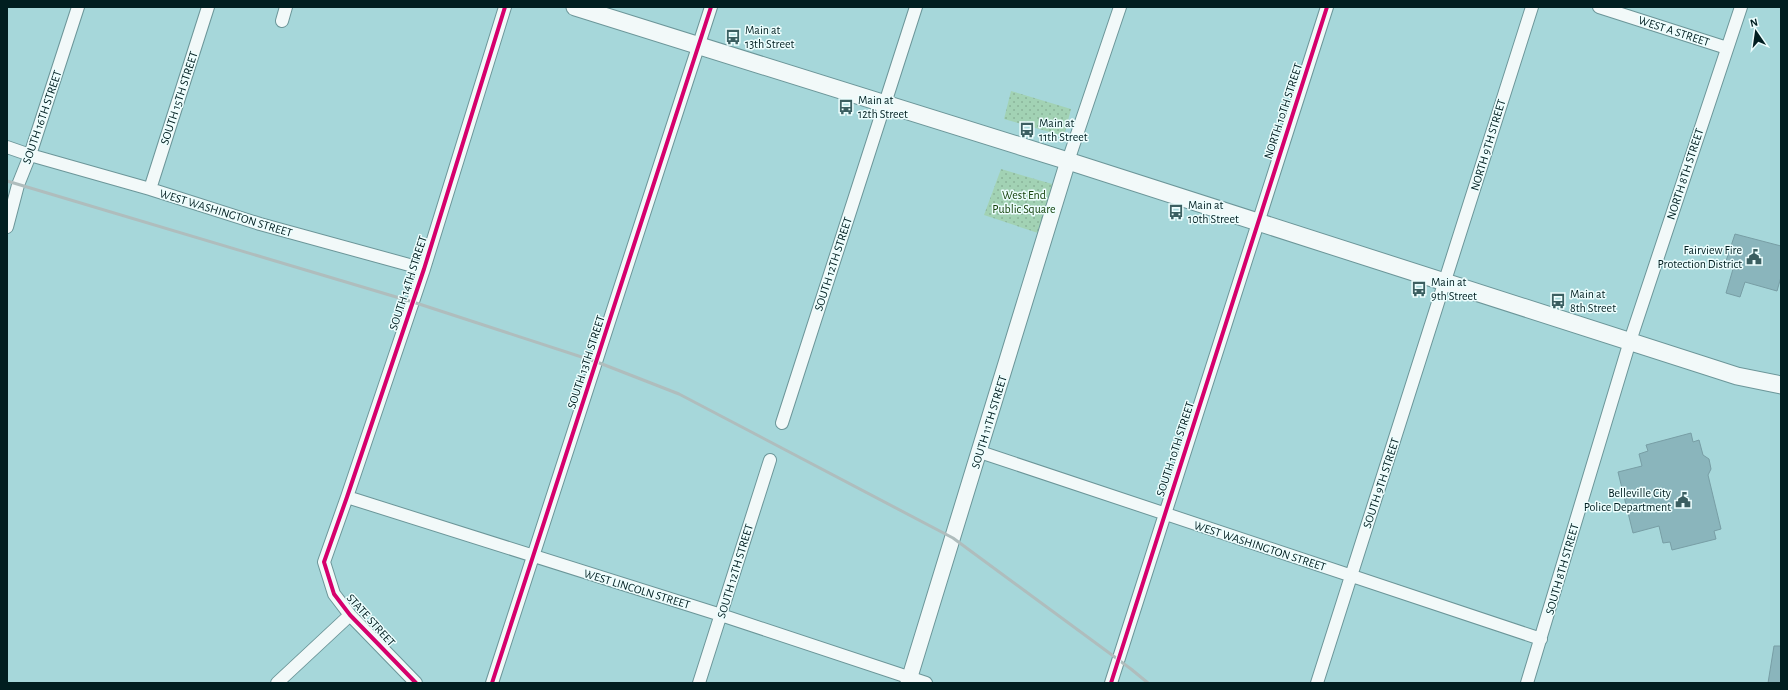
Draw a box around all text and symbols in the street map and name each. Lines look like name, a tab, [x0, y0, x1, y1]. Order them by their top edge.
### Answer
north arrow	[1736, 12, 1776, 52]
street label: WEST A STREET	[1637, 14, 1711, 48]
text: N	[1749, 17, 1759, 29]
place label: Main at 13th Street	[745, 24, 795, 50]
bus stop icon: Main at 13th Street	[724, 28, 742, 46]
street label: SOUTH 15TH STREET	[158, 50, 200, 146]
street label: NORTH 10TH STREET	[1262, 62, 1304, 160]
street label: SOUTH 16TH STREET	[20, 69, 64, 165]
place label: Main at 12th Street	[858, 94, 908, 120]
bus stop icon: Main at 12th Street	[837, 98, 855, 116]
street label: NORTH 9TH STREET	[1468, 98, 1508, 192]
place label: Main at 11th Street	[1039, 117, 1088, 143]
bus stop icon: Main at 11th Street	[1018, 121, 1036, 139]
street label: NORTH 8TH STREET	[1665, 127, 1705, 221]
street label: WEST WASHINGTON STREET	[158, 187, 294, 239]
park label: West End Public Square	[992, 189, 1056, 215]
place label: Main at 10th Street	[1188, 199, 1239, 225]
bus stop icon: Main at 10th Street	[1167, 203, 1185, 221]
street label: SOUTH 12TH STREET	[812, 215, 854, 312]
street label: SOUTH 14TH STREET	[387, 234, 429, 332]
place label: Fairview Fire Protection District	[1658, 244, 1742, 270]
public building icon: Fairview Fire Protection District	[1745, 248, 1763, 266]
place label: Main at 9th Street	[1431, 276, 1477, 302]
bus stop icon: Main at 9th Street	[1410, 280, 1428, 298]
place label: Main at 8th Street	[1570, 288, 1616, 314]
bus stop icon: Main at 8th Street	[1549, 292, 1567, 310]
street label: SOUTH 13TH STREET	[565, 314, 607, 410]
street label: SOUTH 11TH STREET	[969, 374, 1009, 470]
street label: SOUTH 10TH STREET	[1154, 400, 1196, 498]
street label: SOUTH 9TH STREET	[1361, 436, 1401, 530]
place label: Belleville City Police Department	[1584, 487, 1671, 513]
public building icon: Belleville City Police Department	[1674, 491, 1692, 509]
street label: WEST WASHINGTON STREET	[1192, 519, 1328, 573]
street label: SOUTH 12TH STREET	[715, 522, 755, 620]
street label: SOUTH 8TH STREET	[1543, 522, 1581, 616]
street label: WEST LINCOLN STREET	[582, 567, 692, 611]
street label: STATE STREET	[344, 591, 398, 649]

